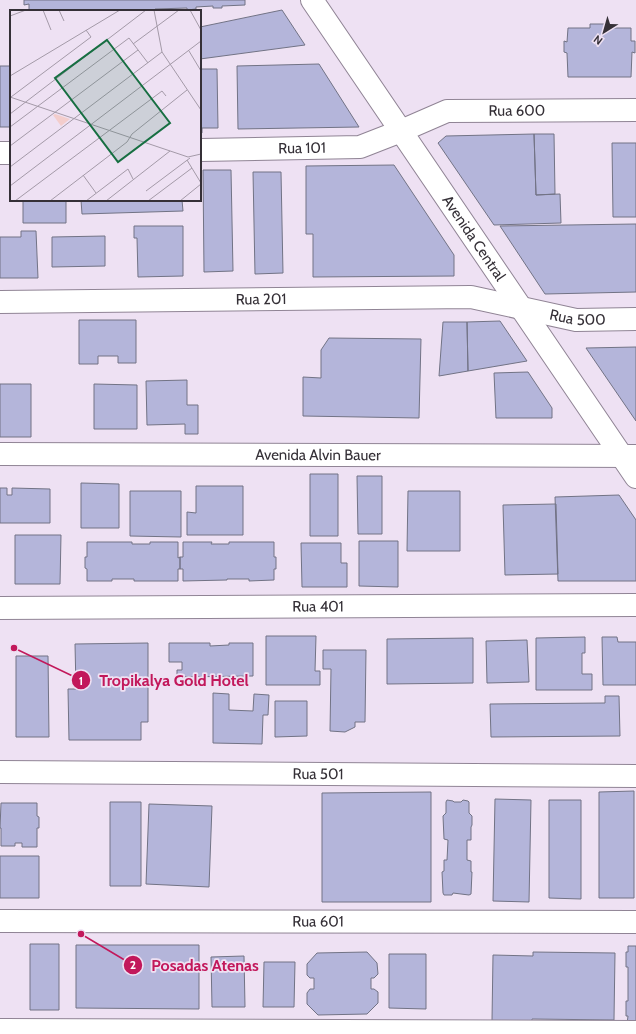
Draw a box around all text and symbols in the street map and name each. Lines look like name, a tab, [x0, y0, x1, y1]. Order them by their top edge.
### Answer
inset map	[10, 10, 201, 201]
north arrow	[584, 12, 624, 52]
text: N	[591, 32, 605, 48]
street label: Rua 600	[488, 101, 545, 120]
street label: Rua 101	[278, 139, 326, 158]
street label: Avenida Central	[438, 192, 509, 285]
street label: Rua 201	[236, 290, 286, 308]
street label: Rua 500	[548, 305, 606, 329]
street label: Avenida Alvin Bauer	[255, 446, 381, 464]
street label: Rua 401	[292, 597, 344, 616]
callout: Tropikalya Gold Hotel	[71, 666, 257, 694]
text: Tropikalya Gold Hotel	[99, 671, 249, 690]
text: 1	[79, 673, 83, 688]
street label: Rua 501	[293, 765, 343, 783]
street label: Rua 601	[292, 912, 344, 931]
callout: Posadas Atenas	[123, 951, 267, 979]
text: Posadas Atenas	[151, 956, 259, 975]
text: 2	[130, 957, 136, 972]

